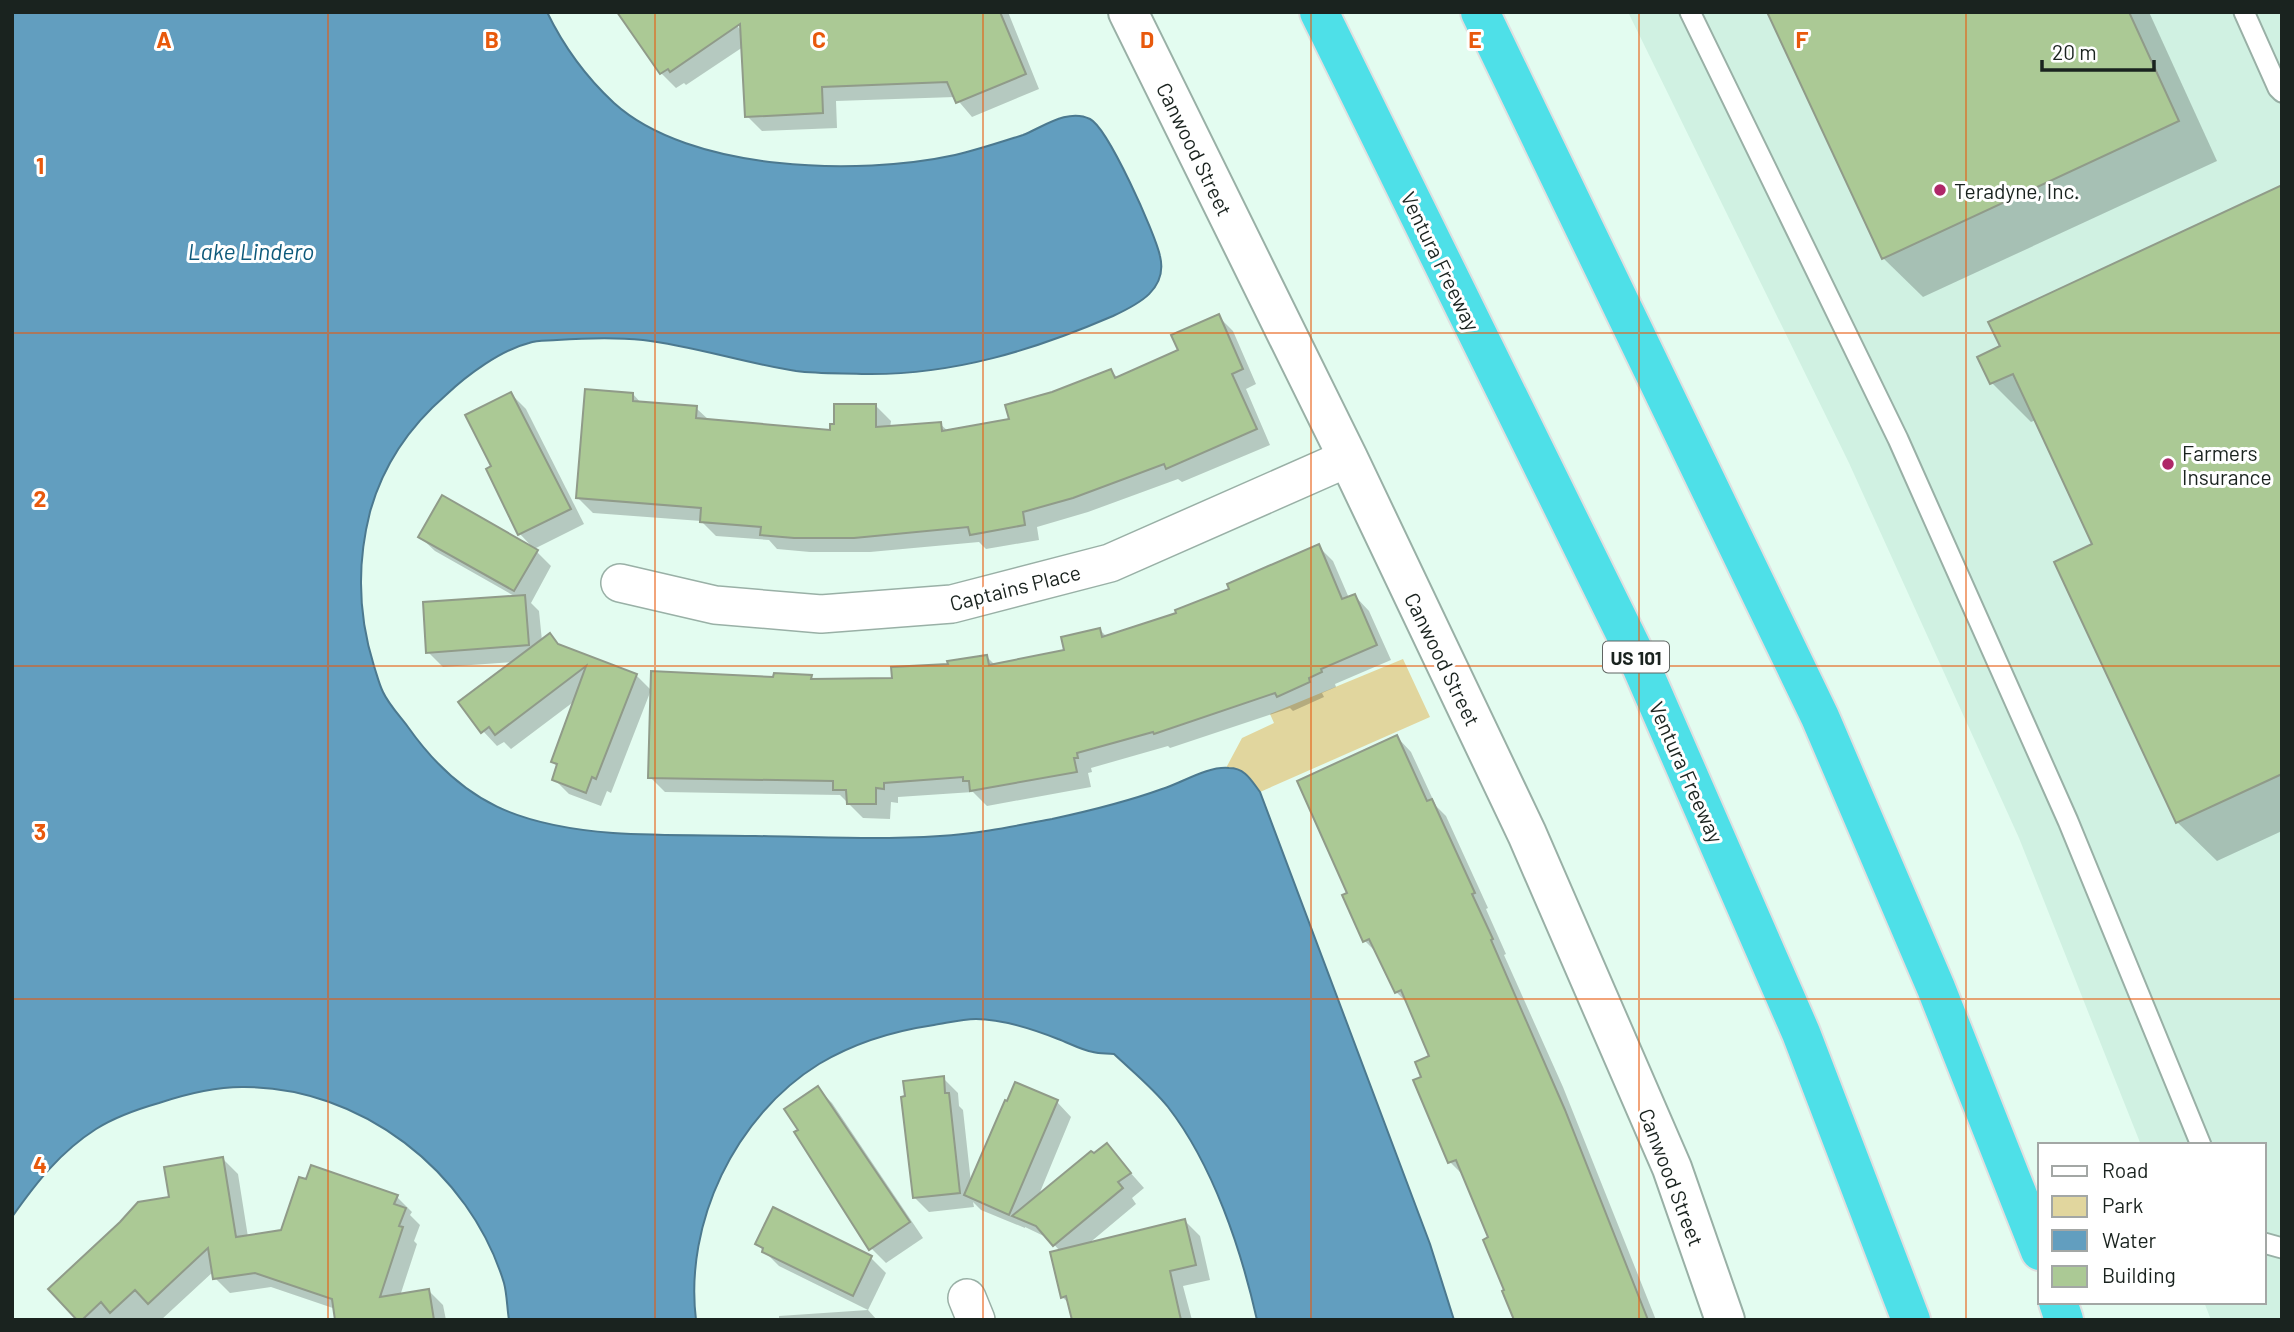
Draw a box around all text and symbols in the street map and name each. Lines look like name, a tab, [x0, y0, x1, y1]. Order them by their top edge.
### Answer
text: A	[156, 25, 172, 53]
text: B	[485, 25, 499, 53]
text: C	[812, 25, 826, 53]
text: D	[1140, 25, 1154, 53]
text: E	[1468, 25, 1482, 53]
text: F	[1796, 25, 1809, 53]
scale bar	[2042, 28, 2154, 72]
text: 20 m	[2052, 39, 2097, 64]
street label: Canwood Street	[1152, 78, 1238, 220]
text: 1	[36, 151, 44, 179]
place label: Teradyne, Inc.	[1954, 178, 2080, 203]
marker: Teradyne, Inc.	[1932, 182, 1948, 198]
street label: Ventura Freeway	[1396, 187, 1486, 335]
water label: Lake Lindero	[188, 237, 314, 265]
place label: Farmers Insurance	[2182, 440, 2272, 489]
marker: Farmers Insurance	[2160, 456, 2176, 472]
text: 2	[34, 484, 46, 512]
street label: Captains Place	[947, 559, 1083, 615]
street label: Canwood Street	[1400, 588, 1486, 730]
road number: US 101	[1603, 642, 1669, 672]
street label: Ventura Freeway	[1645, 698, 1729, 847]
text: 3	[34, 817, 46, 845]
street label: Canwood Street	[1634, 1105, 1710, 1249]
legend	[2038, 1143, 2266, 1304]
text: 4	[33, 1150, 47, 1178]
text: Road	[2102, 1157, 2148, 1182]
text: Park	[2102, 1192, 2143, 1217]
text: Water	[2102, 1227, 2157, 1252]
text: Building	[2102, 1262, 2176, 1287]

